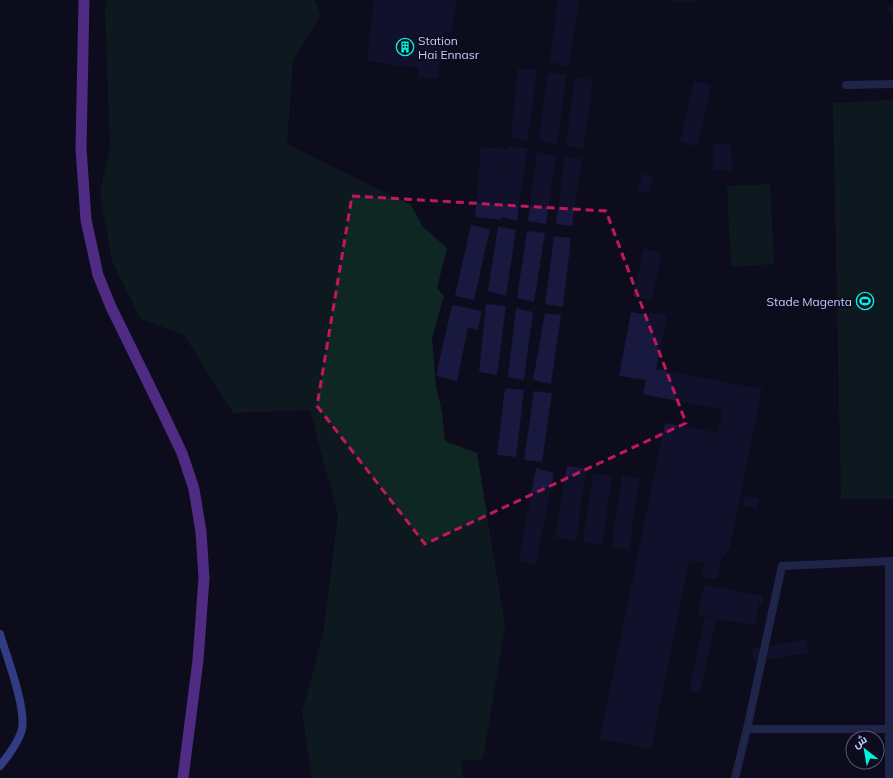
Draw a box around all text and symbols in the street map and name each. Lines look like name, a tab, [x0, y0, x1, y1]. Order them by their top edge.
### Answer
place label: Station Hai Ennasr	[418, 33, 480, 62]
building icon: Station Hai Ennasr	[395, 37, 415, 57]
sports icon: Stade Magenta	[855, 291, 875, 311]
place label: Stade Magenta	[767, 294, 852, 309]
north arrow	[845, 730, 885, 770]
text: ش	[850, 732, 870, 751]

